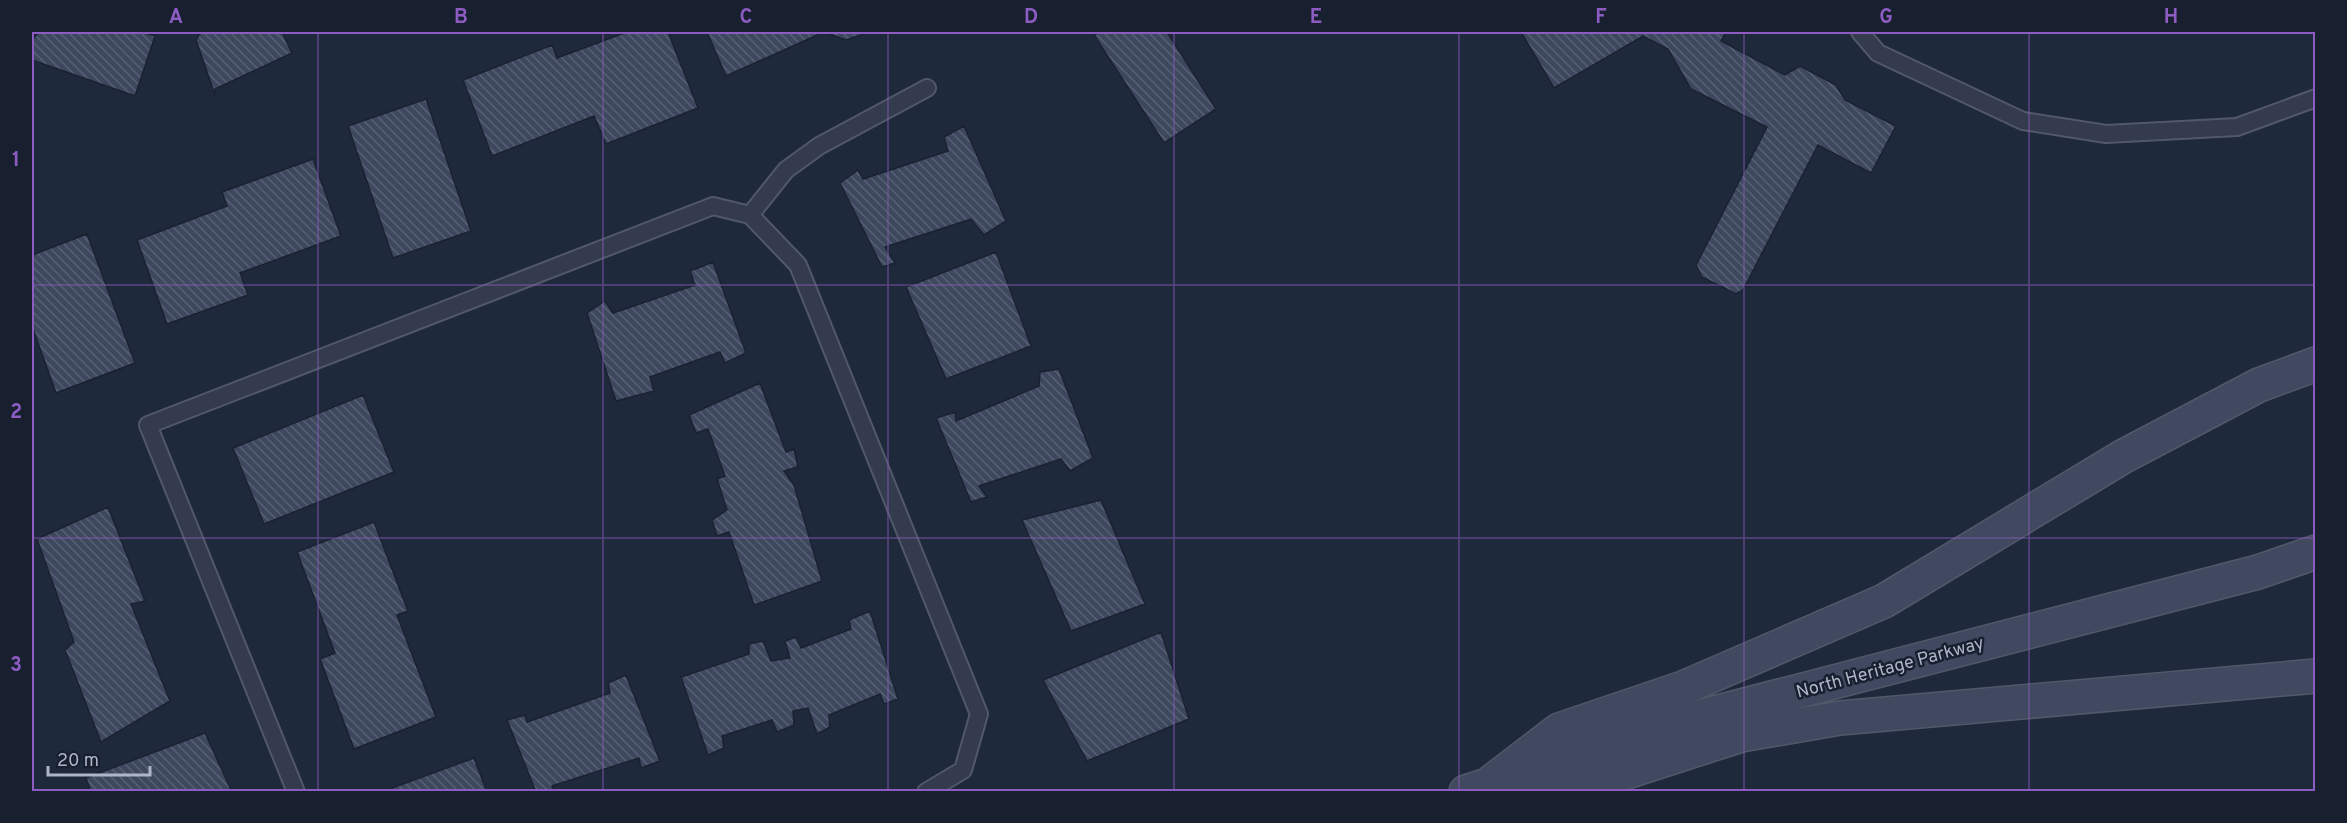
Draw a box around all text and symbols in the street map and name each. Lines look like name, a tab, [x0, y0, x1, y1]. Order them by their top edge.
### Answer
text: A	[169, 5, 183, 31]
text: B	[454, 5, 468, 31]
text: C	[740, 5, 752, 31]
text: D	[1024, 5, 1038, 31]
text: E	[1310, 5, 1322, 31]
text: F	[1595, 5, 1607, 31]
text: G	[1879, 5, 1893, 31]
text: H	[2164, 5, 2178, 31]
text: 1	[12, 148, 20, 174]
text: 2	[10, 400, 22, 426]
street label: North Heritage Parkway	[1794, 632, 1987, 705]
text: 3	[10, 653, 22, 679]
scale bar	[48, 739, 150, 777]
text: 20 m	[57, 750, 99, 773]

